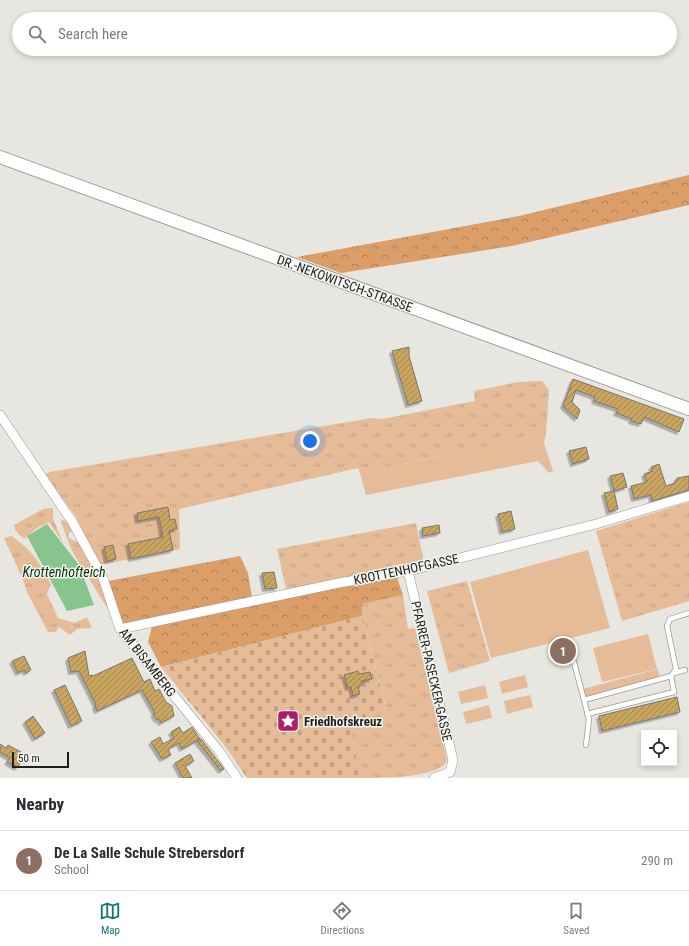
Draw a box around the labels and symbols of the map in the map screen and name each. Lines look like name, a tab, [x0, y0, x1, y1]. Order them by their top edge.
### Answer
street label: DR.-NEKOWITSCH-STRASSE	[275, 252, 415, 315]
your location	[300, 431, 320, 451]
street label: KROTTENHOFGASSE	[352, 551, 460, 588]
water label: Krottenhofteich	[22, 564, 106, 580]
street label: PFARRER-PASECKER-GASSE	[408, 600, 455, 743]
street label: AM BISAMBERG	[116, 625, 179, 700]
pin: 1	[550, 636, 576, 666]
place icon: Friedhofskreuz	[275, 708, 301, 734]
place label: Friedhofskreuz	[304, 714, 382, 729]
scale bar	[12, 750, 69, 769]

